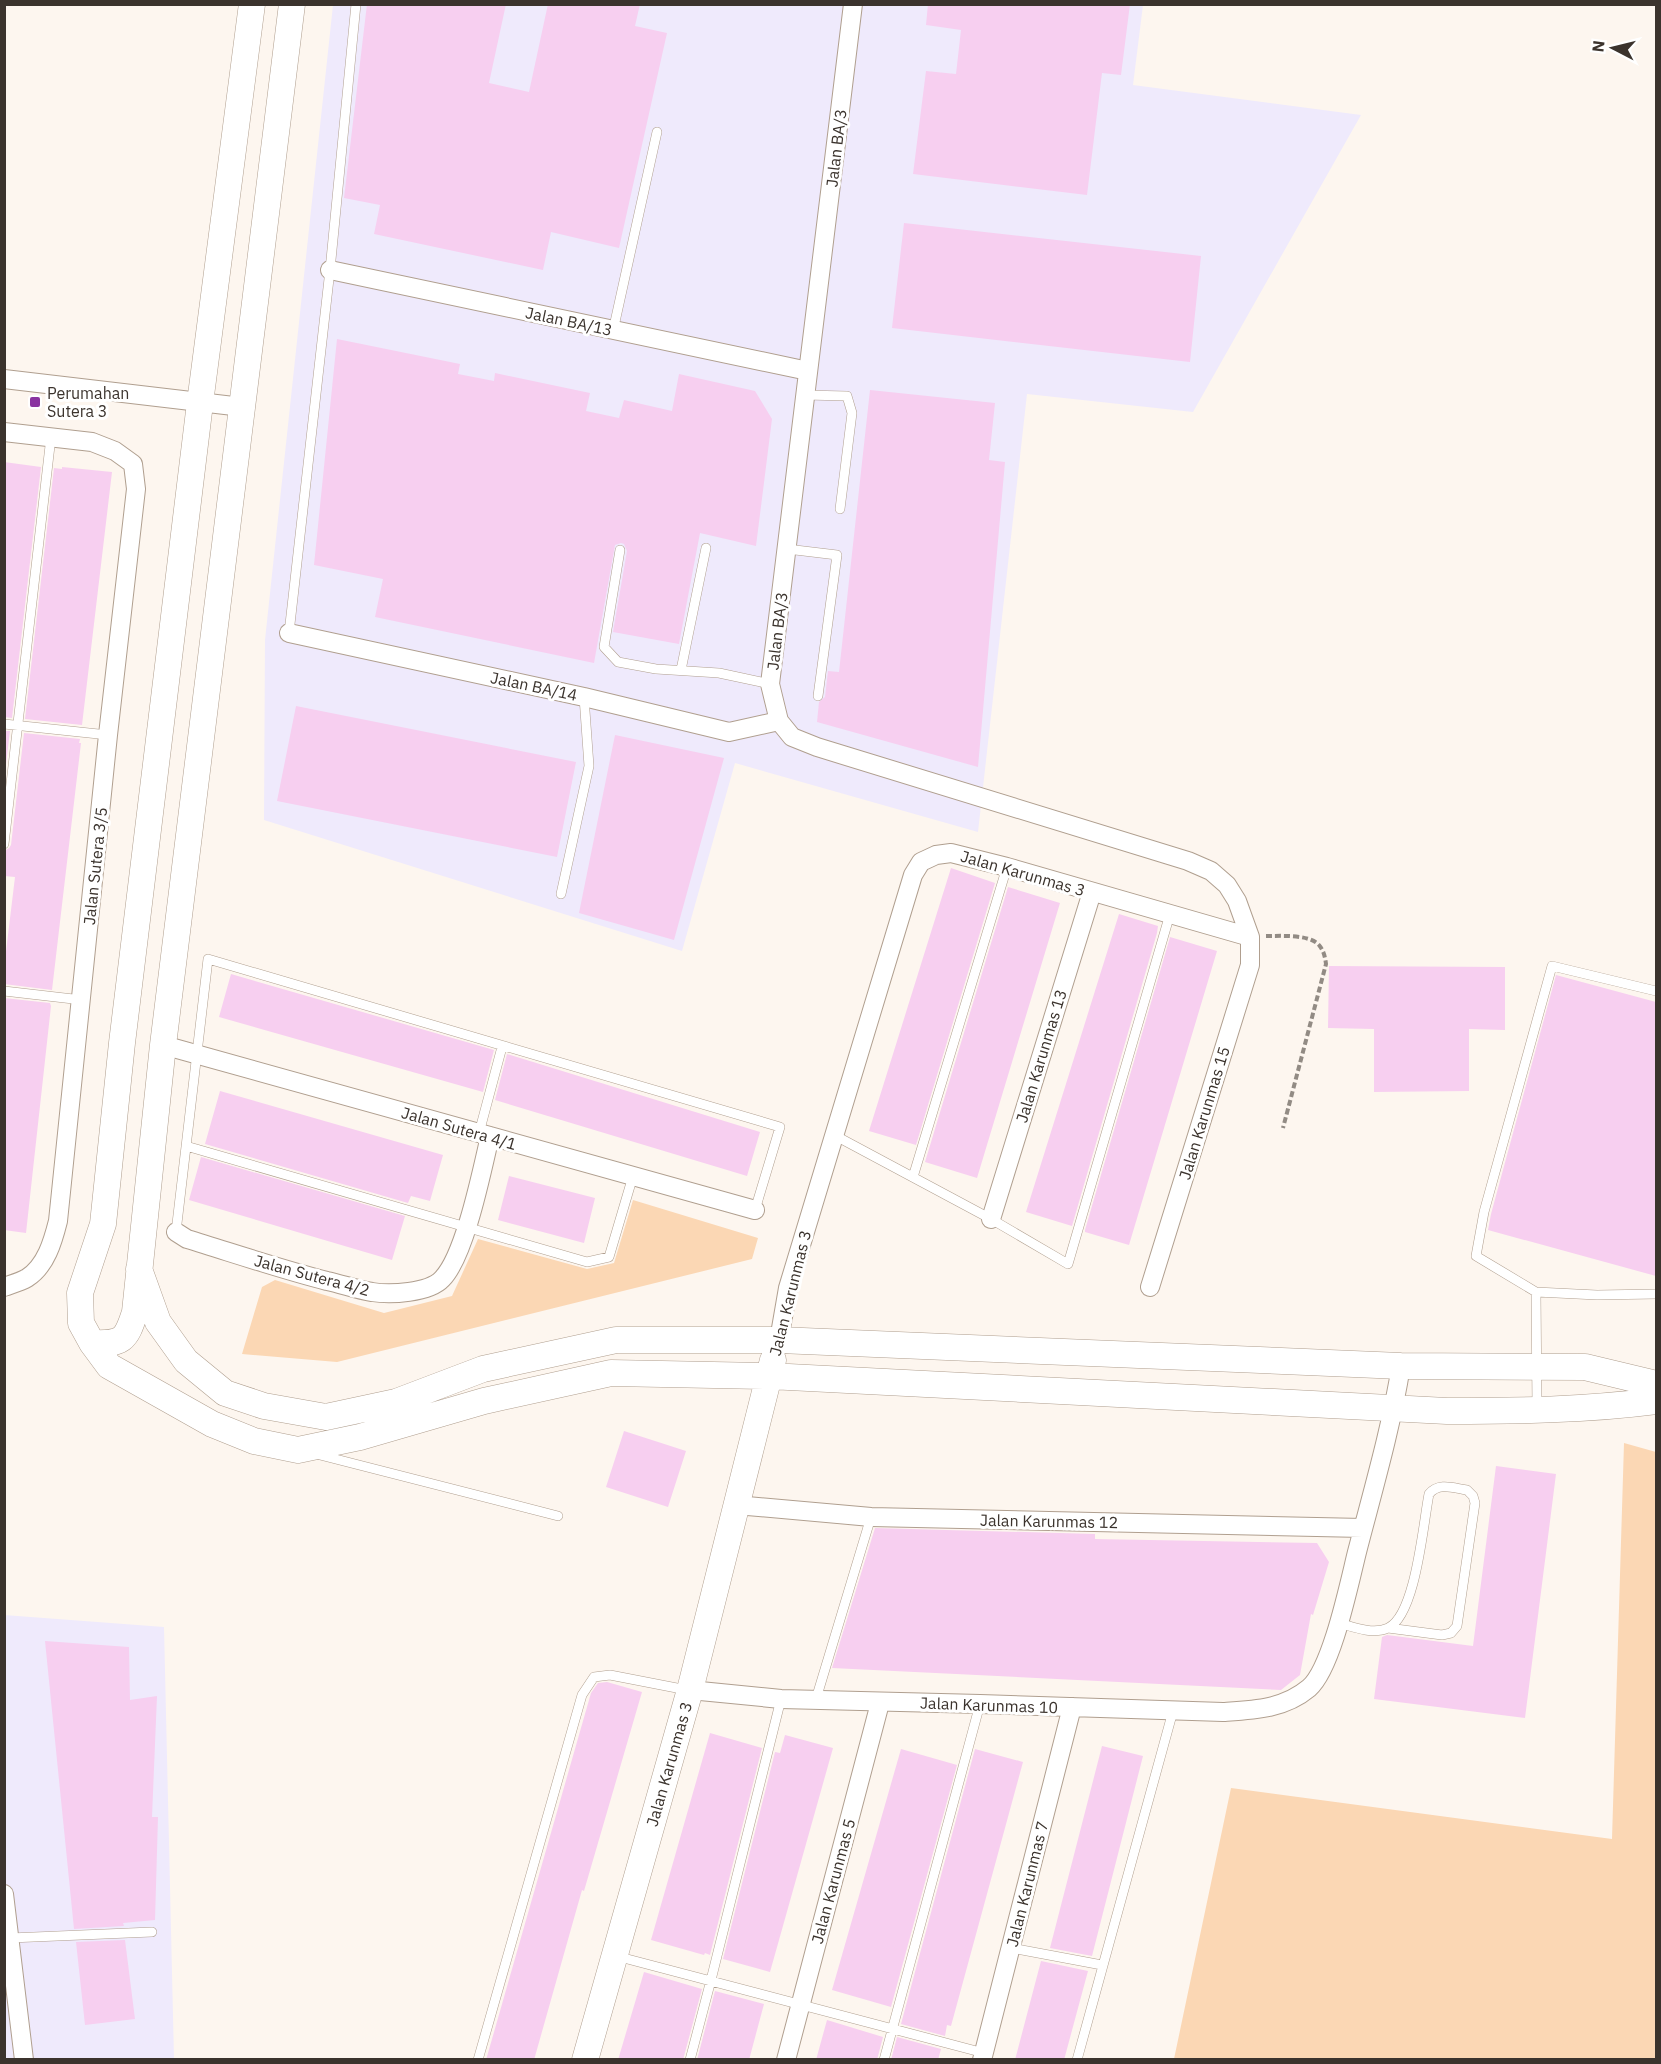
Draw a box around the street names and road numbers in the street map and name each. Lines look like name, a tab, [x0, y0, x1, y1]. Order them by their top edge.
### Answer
street label: Jalan BA/3	[821, 108, 851, 188]
street label: Jalan BA/13	[524, 302, 614, 340]
street label: Jalan BA/3	[762, 591, 792, 671]
street label: Jalan BA/14	[489, 667, 579, 705]
street label: Jalan Sutera 3/5	[79, 806, 111, 926]
street label: Jalan Karunmas 3	[958, 846, 1088, 900]
street label: Jalan Karunmas 13	[1011, 987, 1071, 1125]
street label: Jalan Karunmas 15	[1174, 1044, 1234, 1182]
street label: Jalan Sutera 4/1	[399, 1102, 519, 1154]
street label: Jalan Karunmas 3	[765, 1228, 815, 1358]
street label: Jalan Sutera 4/2	[252, 1250, 372, 1300]
street label: Jalan Karunmas 12	[980, 1510, 1118, 1532]
street label: Jalan Karunmas 10	[920, 1693, 1058, 1717]
street label: Jalan Karunmas 3	[642, 1699, 696, 1829]
street label: Jalan Karunmas 5	[807, 1816, 859, 1946]
street label: Jalan Karunmas 7	[1002, 1819, 1052, 1949]

